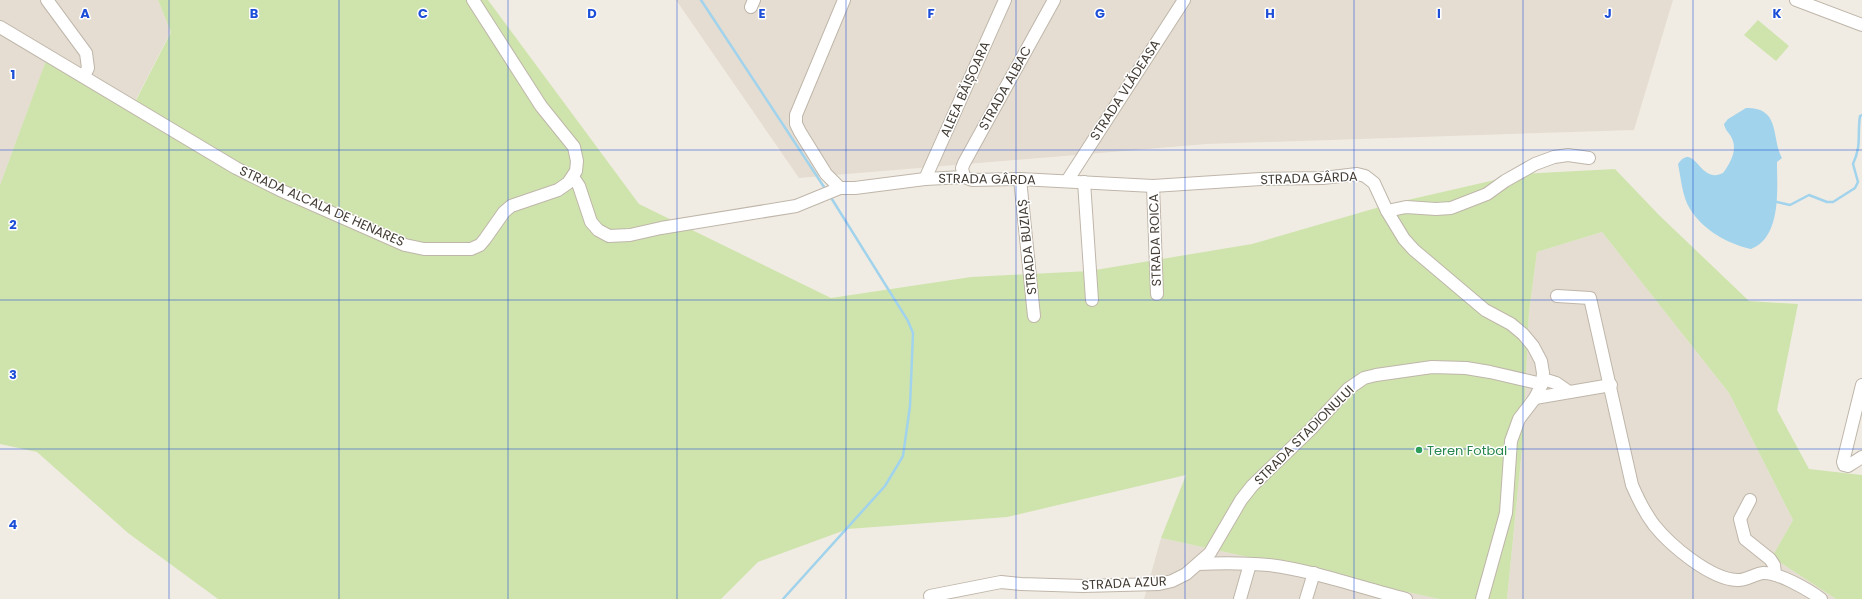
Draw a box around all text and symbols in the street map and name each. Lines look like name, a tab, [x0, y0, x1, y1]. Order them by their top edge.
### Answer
text: A	[80, 4, 90, 23]
text: B	[250, 4, 259, 23]
text: C	[418, 4, 428, 23]
text: D	[587, 4, 597, 23]
text: E	[758, 4, 766, 23]
text: F	[927, 4, 935, 23]
text: G	[1095, 4, 1105, 23]
text: H	[1265, 4, 1275, 23]
text: I	[1437, 4, 1441, 23]
text: J	[1604, 4, 1612, 23]
text: K	[1772, 4, 1782, 23]
street label: STRADA VLĂDEASA	[1085, 36, 1165, 144]
street label: ALEEA BĂIȘOARA	[935, 38, 995, 140]
street label: STRADA ALBAC	[974, 42, 1036, 134]
text: 1	[11, 65, 15, 84]
street label: STRADA ALCALA DE HENARES	[236, 161, 408, 251]
street label: STRADA GÂRDA	[1260, 167, 1358, 189]
street label: STRADA GÂRDA	[938, 169, 1036, 189]
street label: STRADA ROICA	[1144, 193, 1166, 287]
street label: STRADA BUZIAȘ	[1013, 198, 1041, 296]
text: 2	[9, 215, 17, 234]
text: 3	[9, 365, 17, 384]
street label: STRADA STADIONULUI	[1250, 381, 1358, 489]
place label: Teren Fotbal	[1427, 441, 1507, 460]
marker: Teren Fotbal	[1414, 445, 1424, 455]
text: 4	[9, 515, 18, 534]
street label: STRADA AZUR	[1081, 571, 1167, 595]

